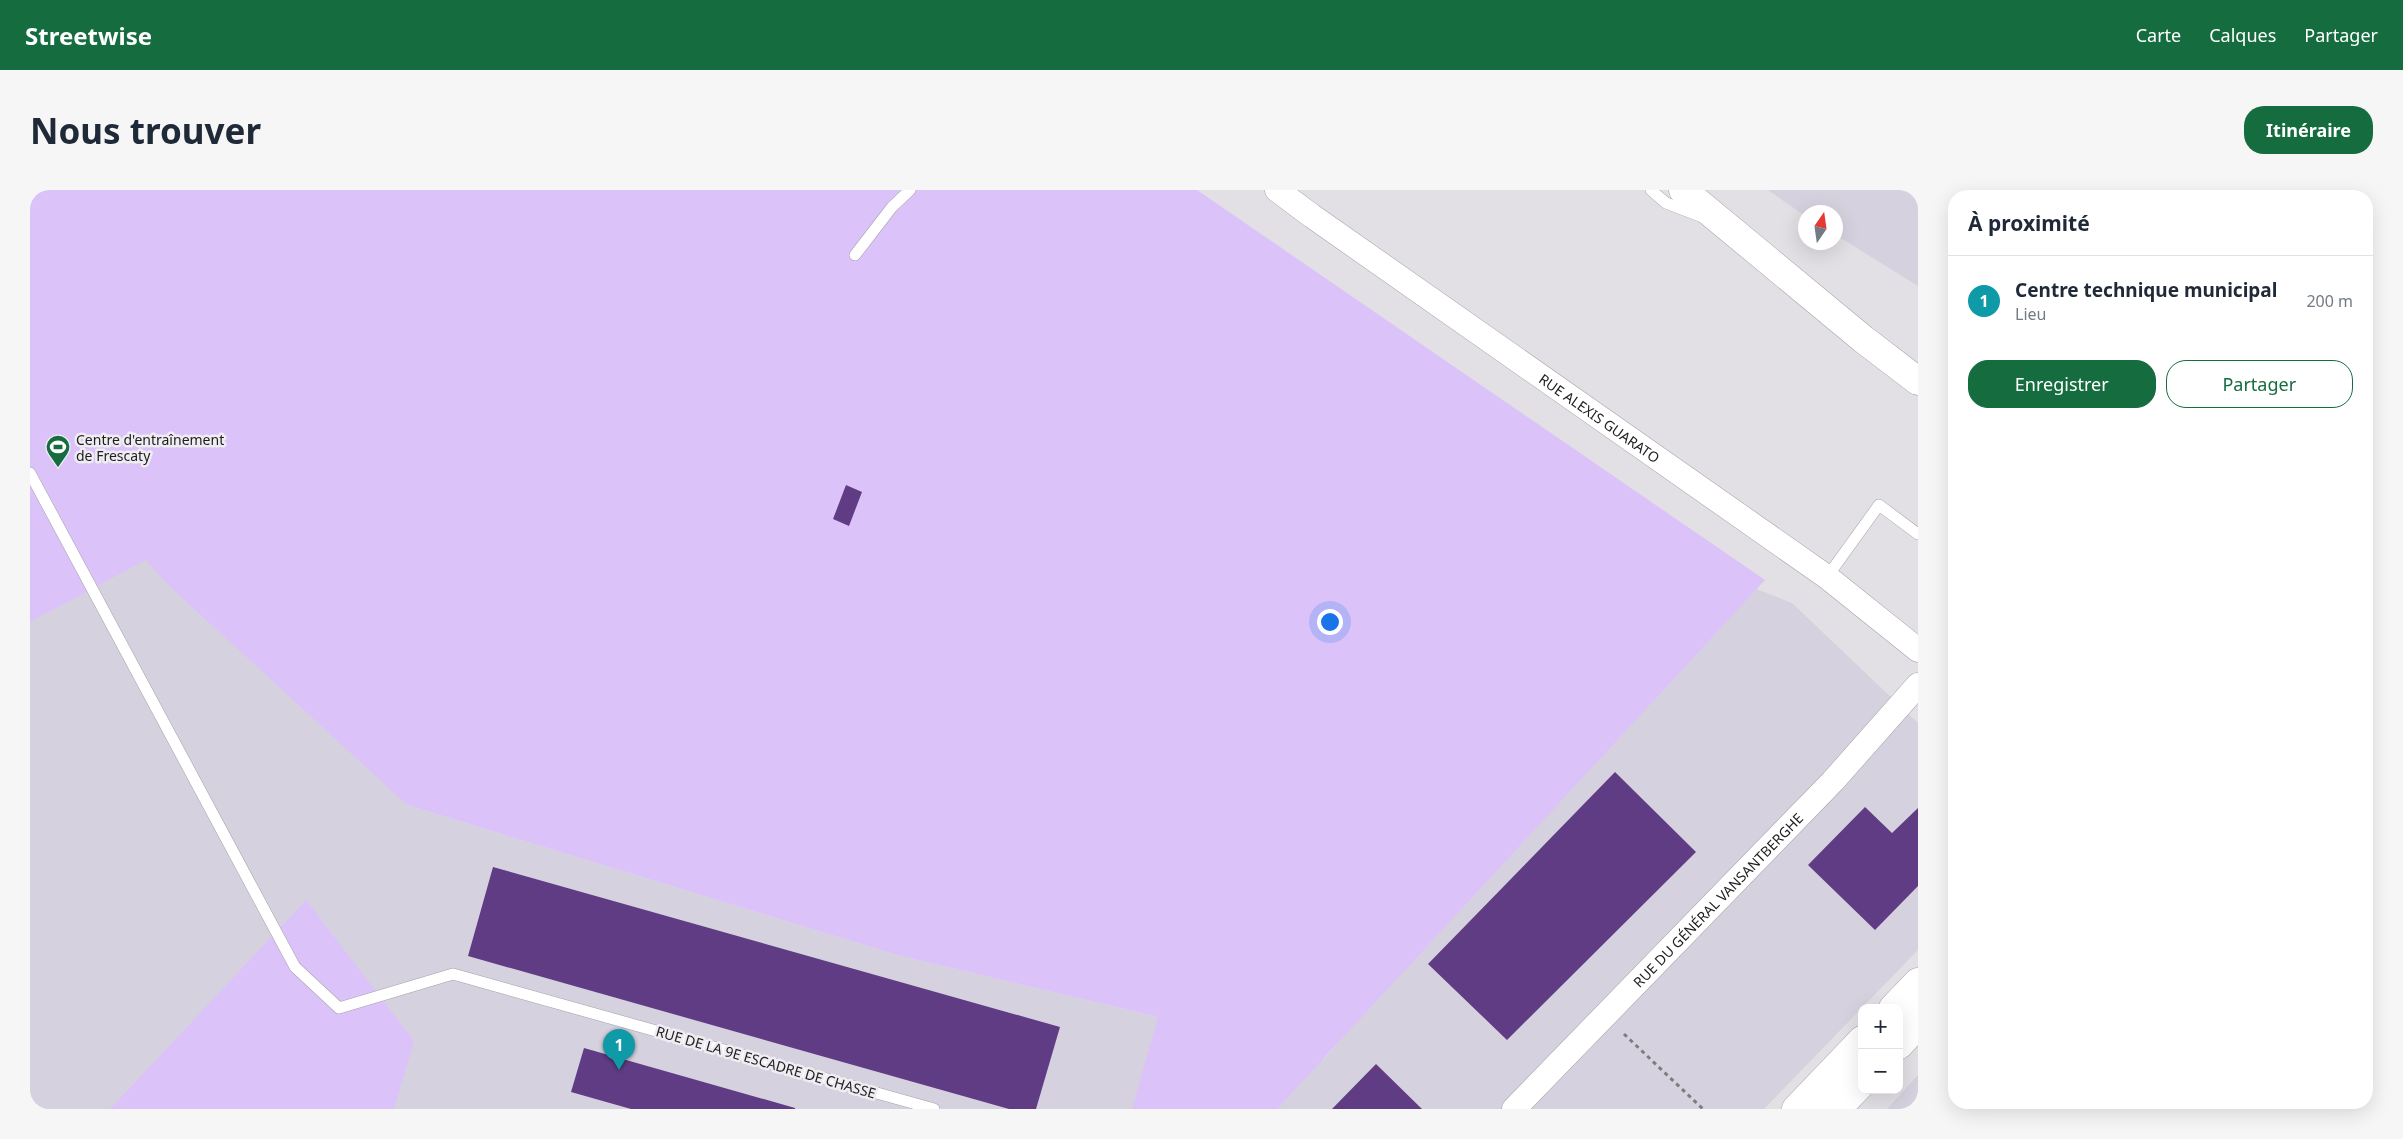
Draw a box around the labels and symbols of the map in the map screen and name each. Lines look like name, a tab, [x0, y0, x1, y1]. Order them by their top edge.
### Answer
north arrow	[1798, 205, 1843, 250]
street label: RUE ALEXIS GUARATO	[1536, 369, 1664, 467]
place label: Centre d'entraînement de Frescaty	[76, 430, 224, 465]
sports icon: Centre d'entraînement de Frescaty	[45, 434, 71, 468]
your location	[1317, 609, 1343, 635]
street label: RUE DU GÉNÉRAL VANSANTBERGHE	[1628, 808, 1807, 991]
street label: RUE DE LA 9E ESCADRE DE CHASSE	[654, 1021, 878, 1103]
pin: 1	[603, 1029, 635, 1070]

